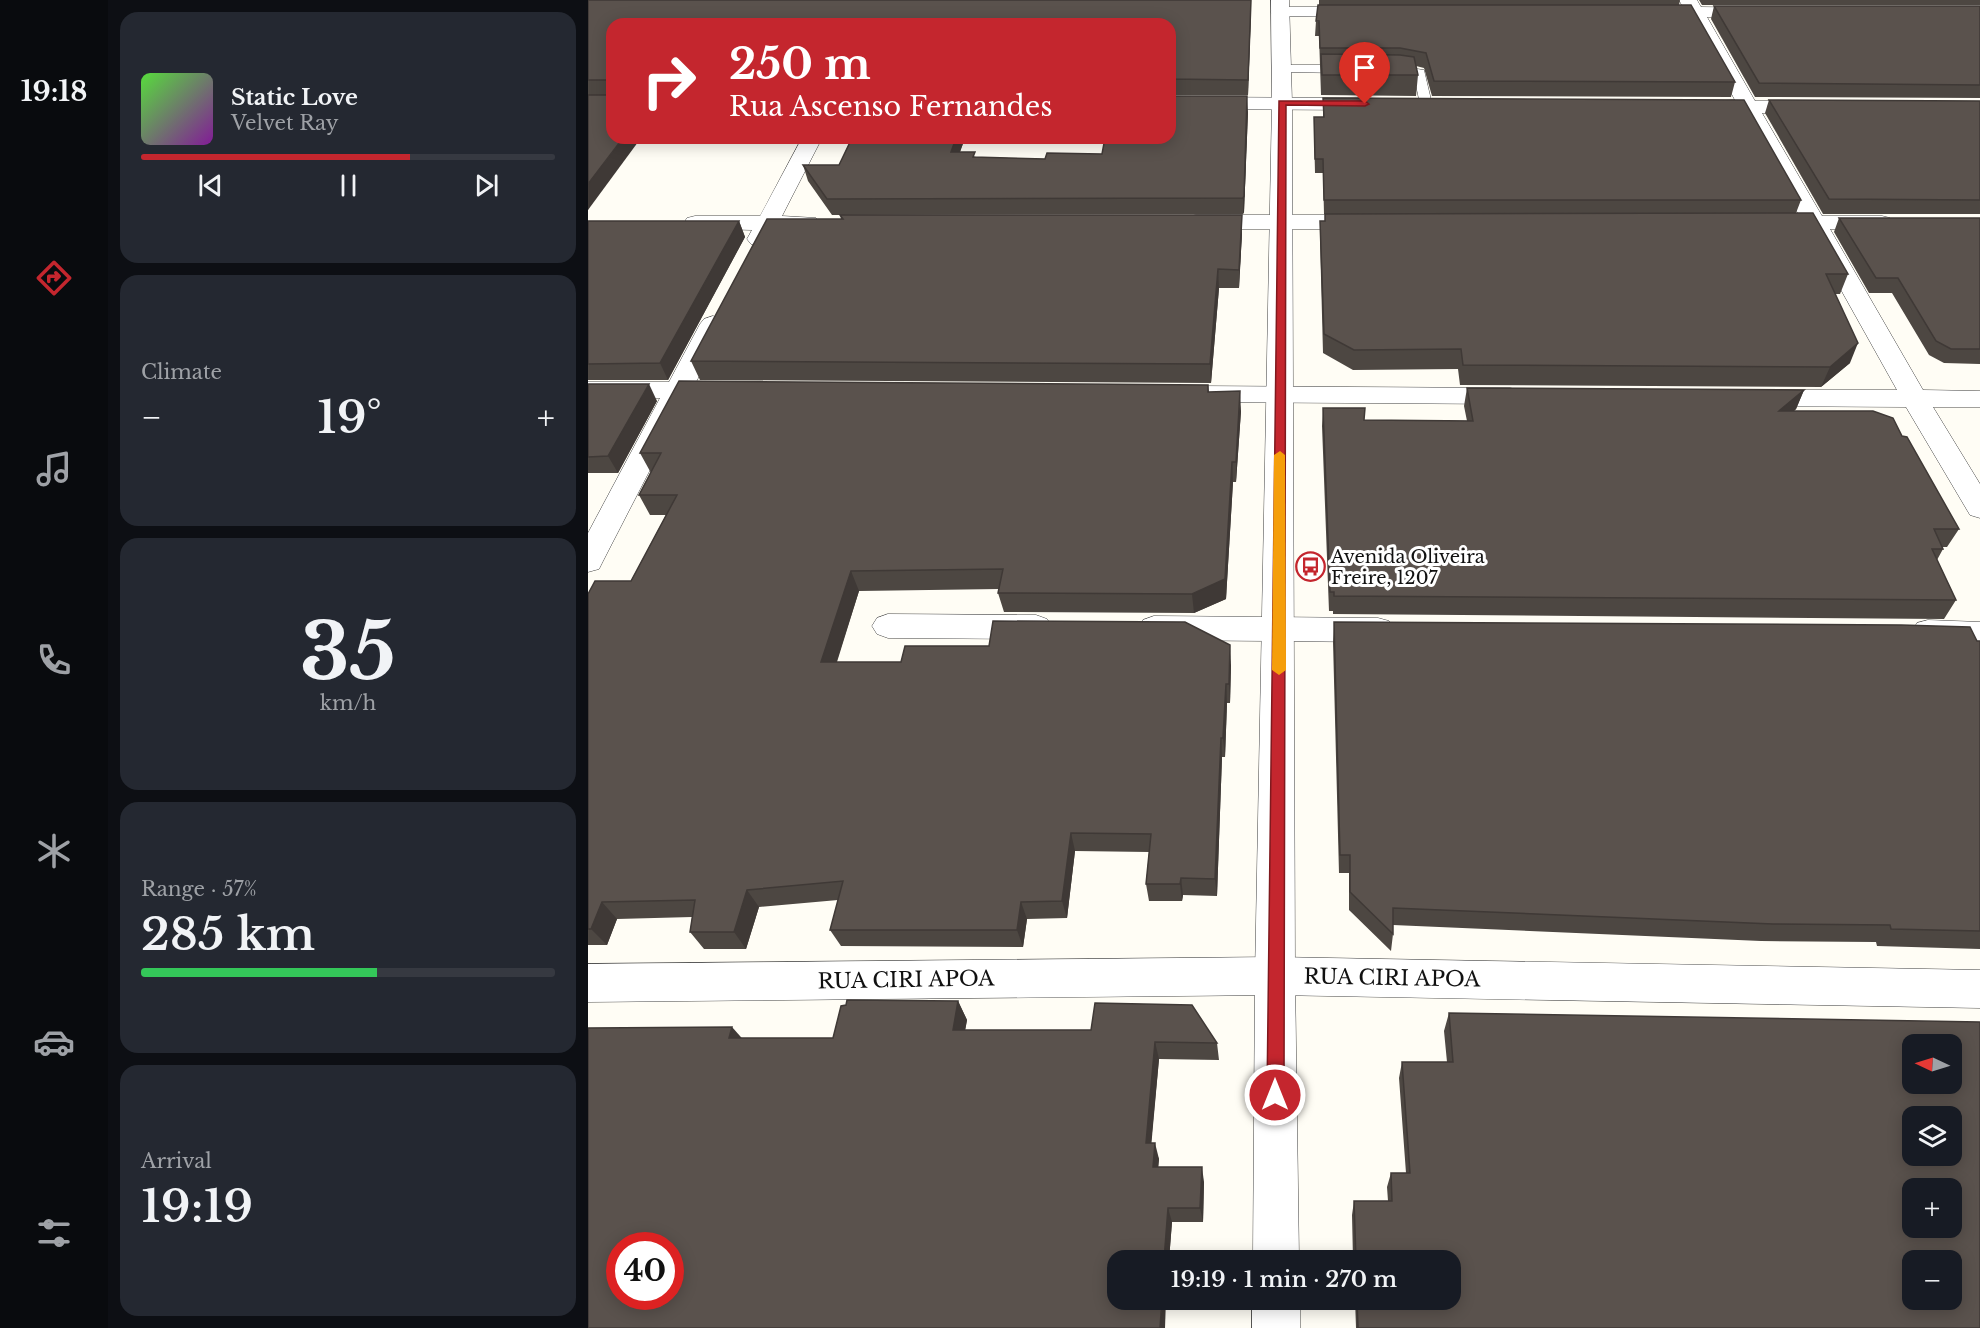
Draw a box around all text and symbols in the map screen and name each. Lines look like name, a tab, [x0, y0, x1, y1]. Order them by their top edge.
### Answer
text: 250 m	[729, 38, 871, 90]
icon: right	[630, 42, 708, 120]
pin	[1339, 42, 1390, 104]
icon: arrive	[1348, 51, 1381, 84]
text: 19:18	[21, 75, 87, 108]
text: Static Love	[231, 84, 358, 111]
text: Rua Ascenso Fernandes	[729, 90, 1052, 123]
text: Velvet Ray	[231, 111, 339, 135]
icon: previous	[194, 169, 227, 202]
icon: pause	[332, 169, 365, 202]
icon: next	[470, 169, 503, 202]
icon: directions	[33, 257, 75, 299]
text: Climate	[141, 360, 222, 384]
text: 19°	[317, 389, 382, 445]
text: −	[141, 397, 162, 438]
text: +	[537, 397, 555, 438]
icon: music	[33, 448, 75, 490]
place label: Avenida Oliveira Freire, 1207	[1330, 546, 1485, 589]
bus stop icon: Avenida Oliveira Freire, 1207	[1294, 551, 1326, 583]
text: 35	[300, 603, 396, 700]
icon: phone	[33, 639, 75, 681]
text: km/h	[320, 691, 376, 715]
icon: climate	[33, 830, 75, 872]
text: Range · 57%	[141, 877, 257, 901]
text: 285 km	[141, 906, 315, 962]
street label: RUA CIRI APOA	[1303, 963, 1481, 993]
street label: RUA CIRI APOA	[817, 965, 995, 995]
icon: car	[33, 1021, 75, 1063]
north arrow	[1902, 1034, 1962, 1094]
map controls	[1902, 1034, 1962, 1310]
position arrow	[1243, 1063, 1307, 1127]
button: layers	[1902, 1106, 1962, 1166]
text: Arrival	[141, 1149, 212, 1173]
text: 19:19	[141, 1178, 253, 1234]
button: +	[1902, 1178, 1962, 1238]
icon: filters	[33, 1212, 75, 1254]
speed limit sign: 40	[606, 1232, 684, 1310]
button: −	[1902, 1250, 1962, 1310]
text: 19:19 · 1 min · 270 m	[1171, 1266, 1397, 1293]

